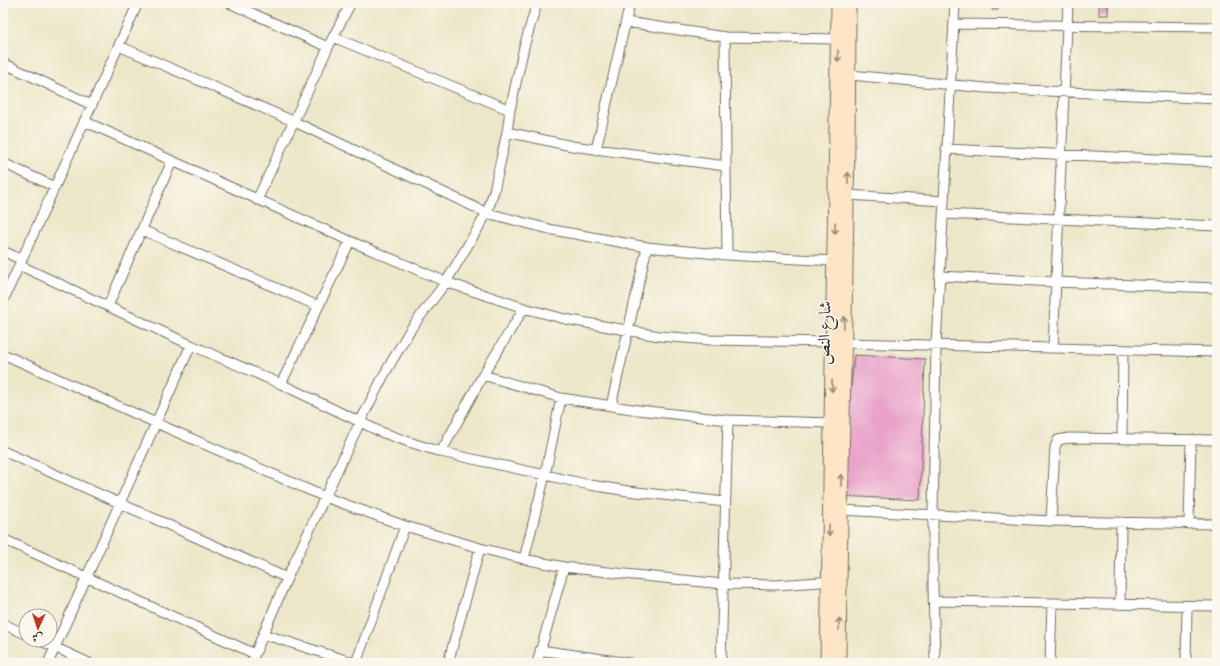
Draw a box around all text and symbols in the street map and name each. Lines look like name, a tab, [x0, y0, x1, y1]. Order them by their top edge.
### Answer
one-way arrow	[834, 49, 841, 62]
one-way arrow	[844, 172, 852, 185]
one-way arrow	[831, 221, 839, 234]
street label: شارع النص	[813, 301, 839, 365]
one-way arrow	[841, 316, 848, 329]
one-way arrow	[828, 379, 835, 392]
one-way arrow	[837, 474, 845, 487]
one-way arrow	[825, 523, 833, 536]
north arrow	[18, 608, 58, 648]
one-way arrow	[835, 618, 843, 631]
text: ش	[32, 629, 43, 645]

